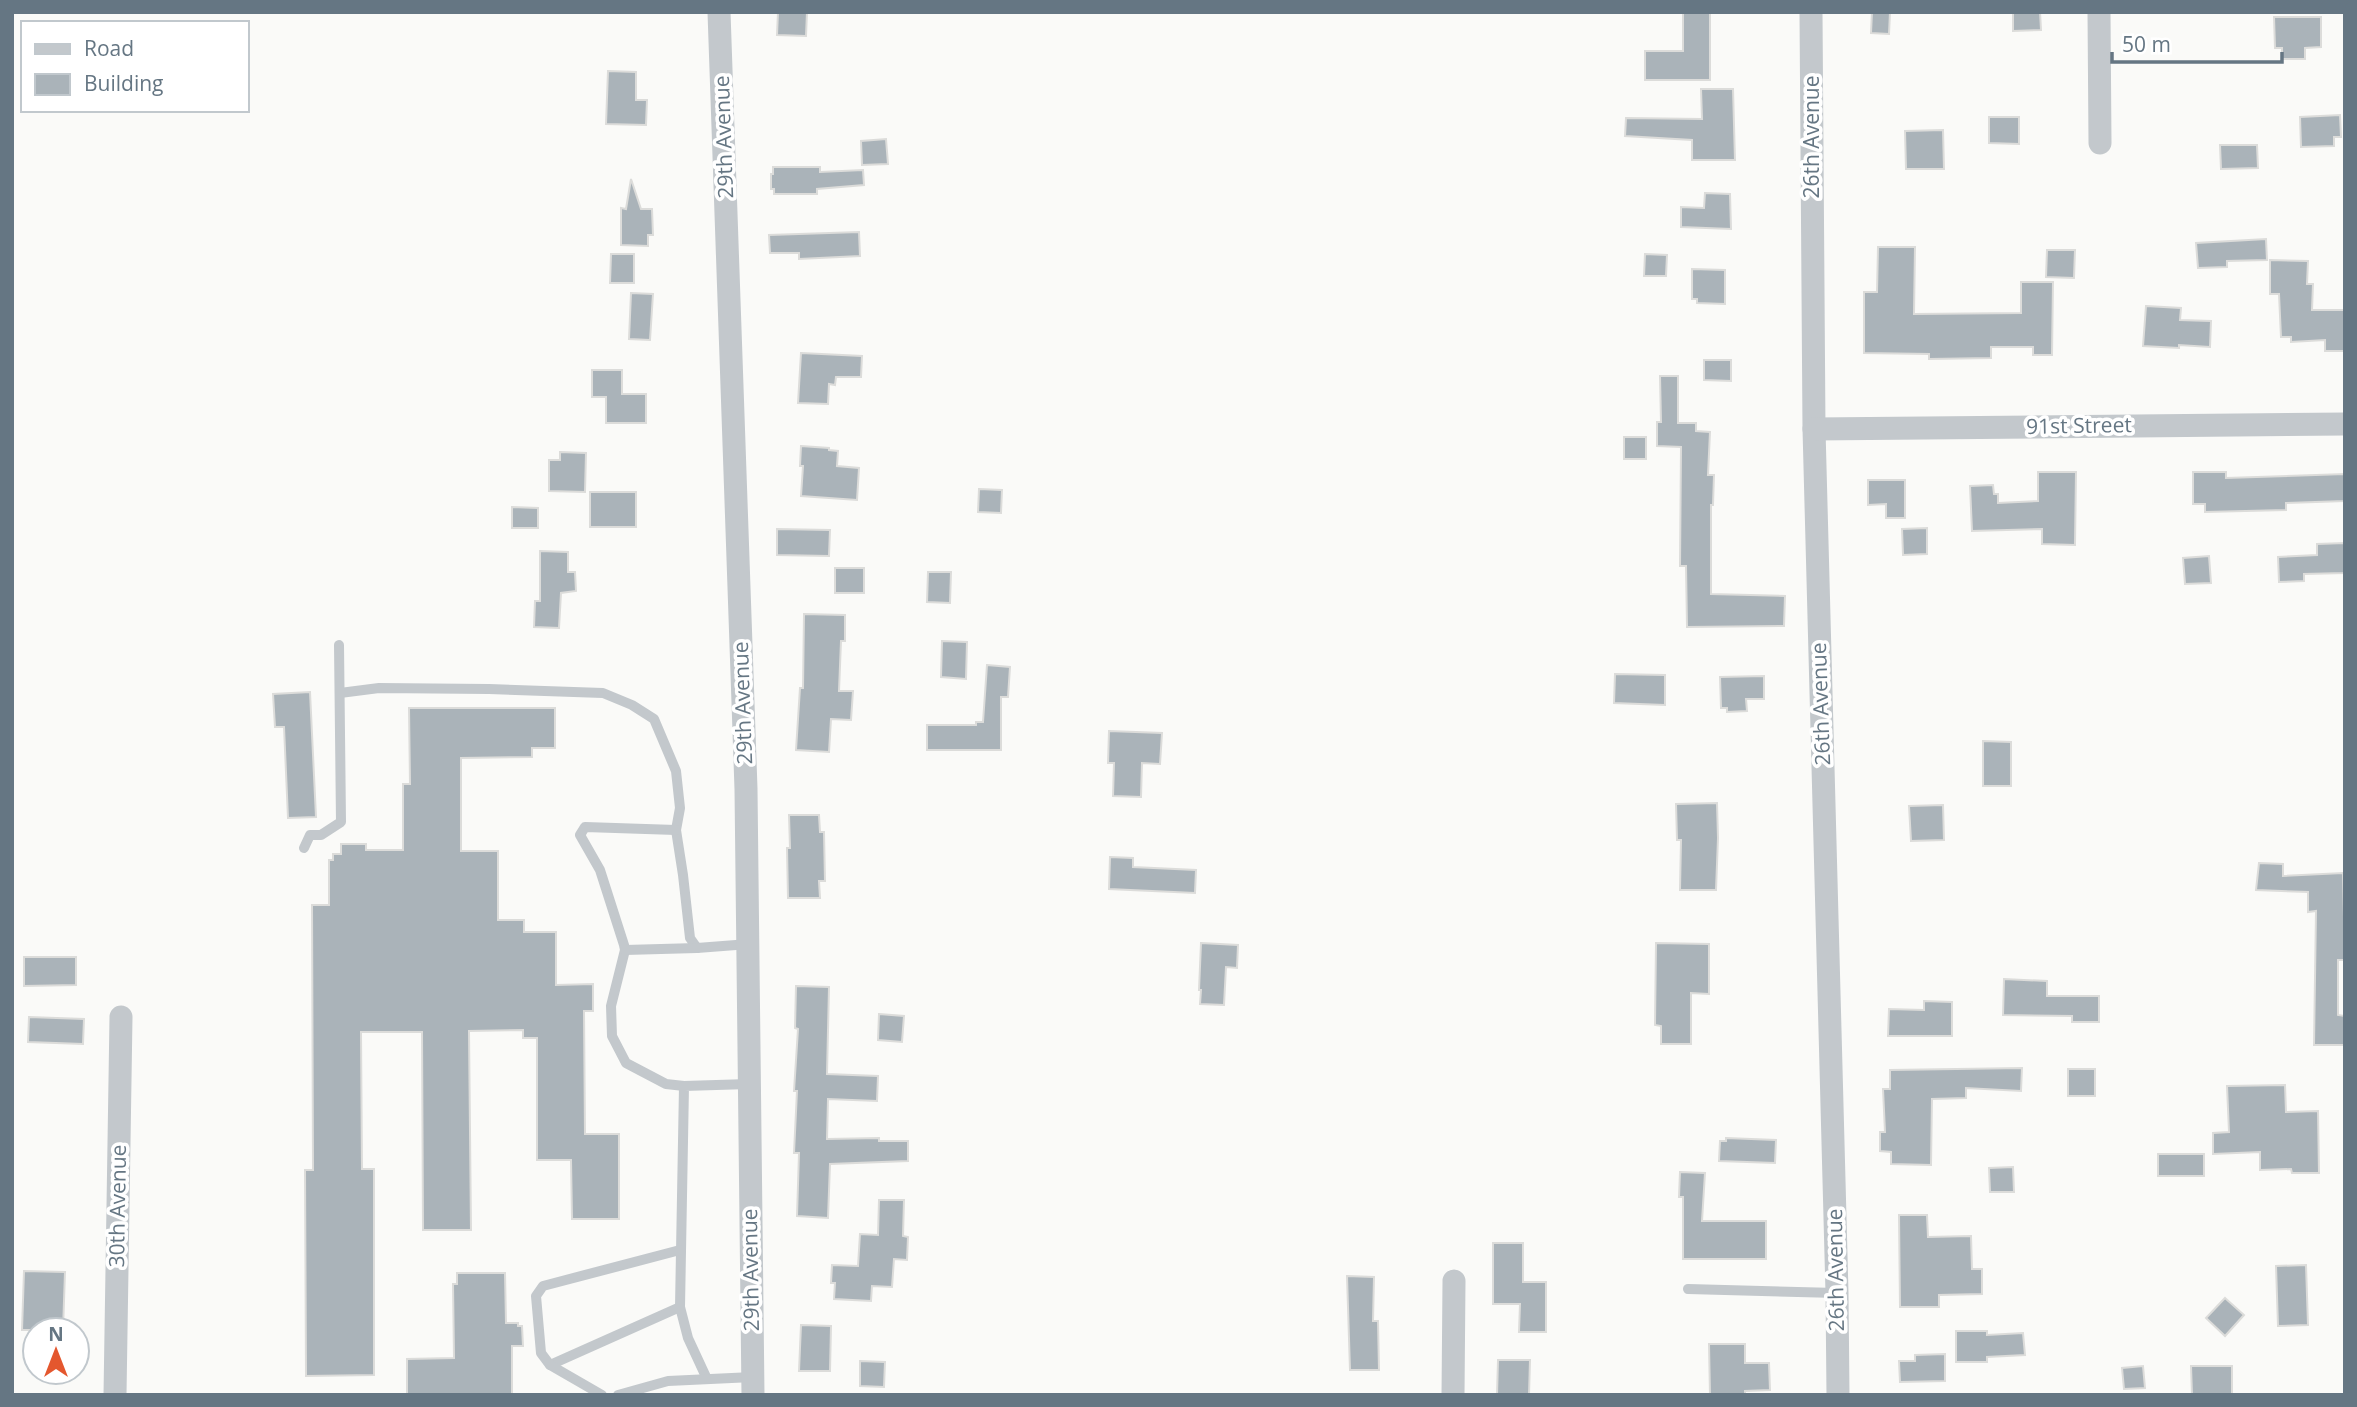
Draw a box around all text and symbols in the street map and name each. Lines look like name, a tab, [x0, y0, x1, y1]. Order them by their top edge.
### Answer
legend	[21, 21, 248, 112]
scale bar	[2112, 21, 2282, 65]
text: 50 m	[2122, 30, 2171, 58]
text: Road	[84, 34, 134, 62]
text: Building	[84, 69, 163, 97]
street label: 29th Avenue	[707, 75, 739, 199]
street label: 26th Avenue	[1797, 76, 1825, 198]
street label: 91st Street	[2026, 410, 2132, 440]
street label: 29th Avenue	[726, 641, 758, 765]
street label: 26th Avenue	[1804, 642, 1836, 766]
street label: 30th Avenue	[102, 1144, 132, 1268]
street label: 29th Avenue	[735, 1208, 765, 1332]
street label: 26th Avenue	[1820, 1208, 1850, 1332]
north arrow	[21, 1316, 91, 1386]
text: N	[48, 1321, 64, 1347]

